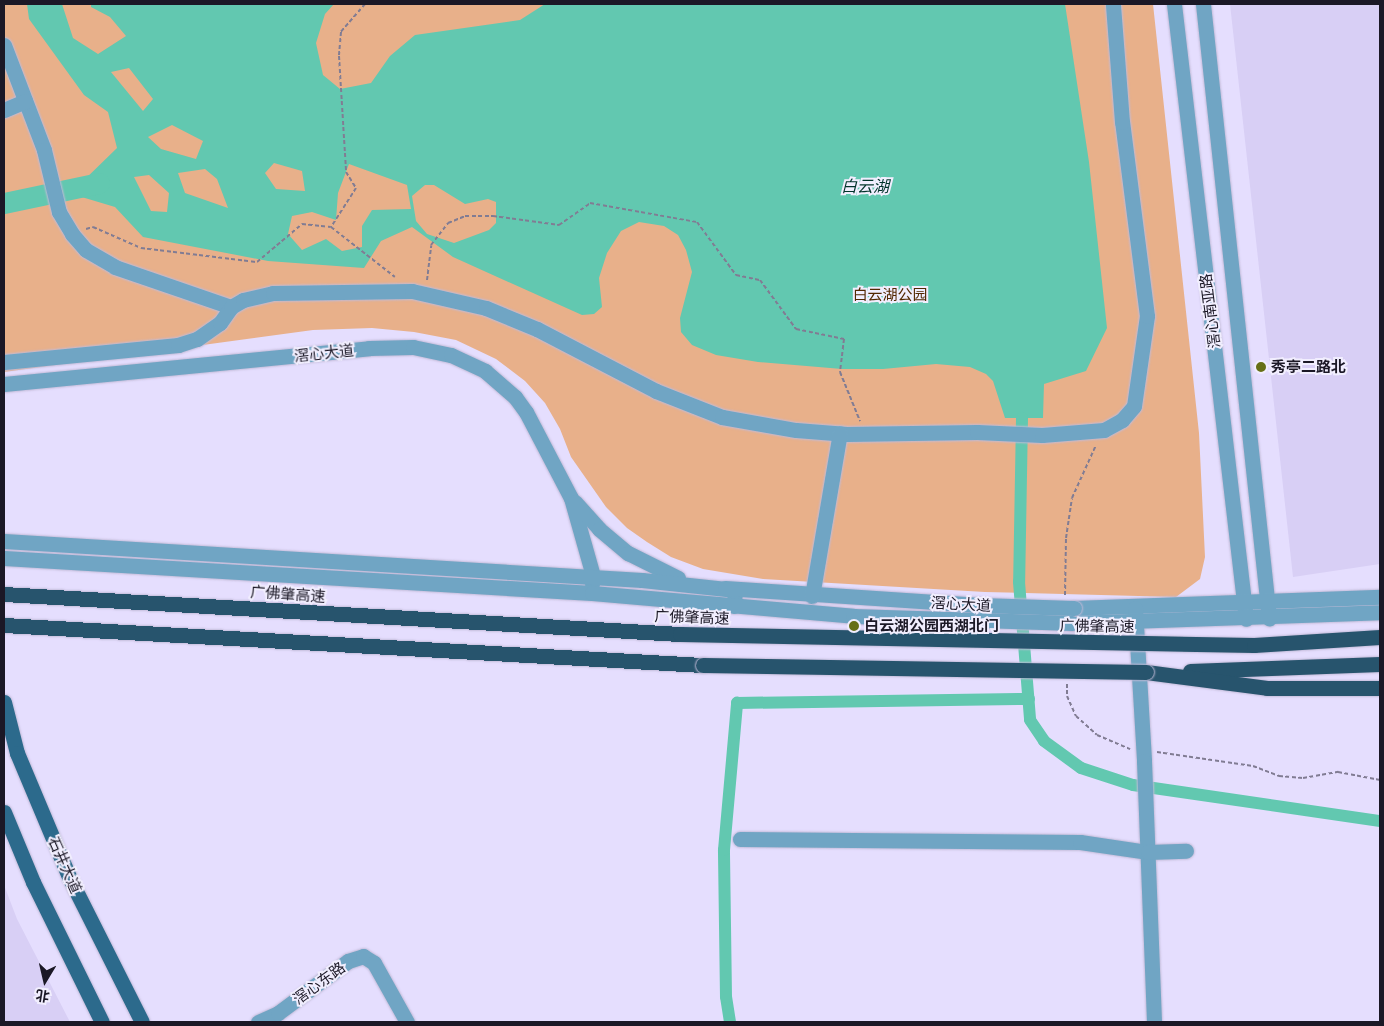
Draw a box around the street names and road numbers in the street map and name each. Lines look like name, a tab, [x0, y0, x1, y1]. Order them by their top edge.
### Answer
street label: 滘心南亚路	[1196, 273, 1224, 349]
street label: 滘心大道	[293, 341, 355, 365]
street label: 广佛肇高速	[250, 582, 326, 606]
street label: 滘心大道	[931, 593, 991, 615]
street label: 广佛肇高速	[654, 607, 730, 627]
street label: 广佛肇高速	[1059, 616, 1135, 636]
street label: 石井大道	[45, 834, 85, 896]
street label: 滘心东路	[289, 958, 349, 1008]

